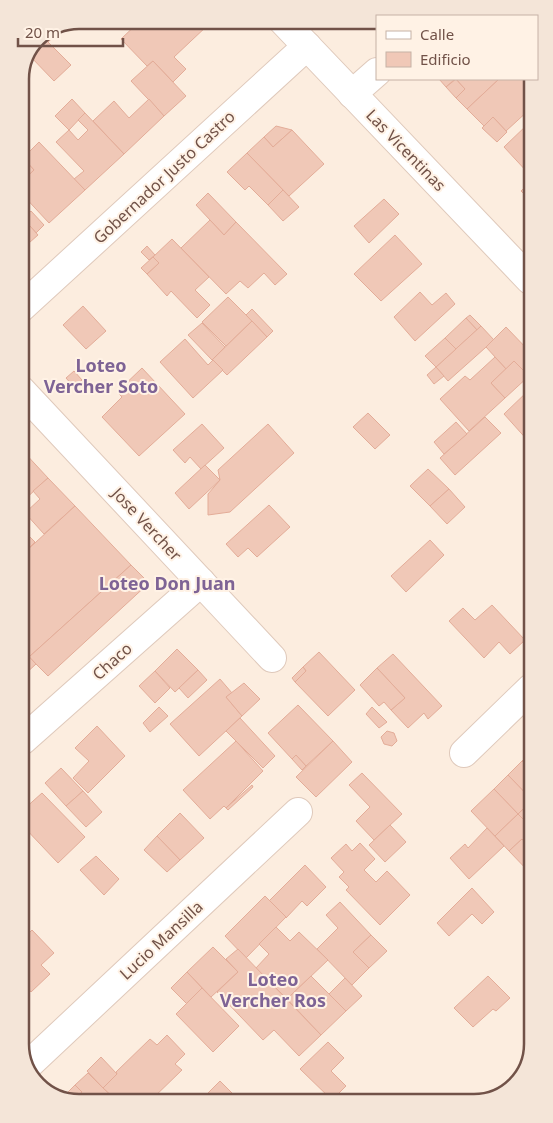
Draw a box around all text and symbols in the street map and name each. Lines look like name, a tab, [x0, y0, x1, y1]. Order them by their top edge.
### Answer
scale bar	[18, 15, 122, 47]
legend	[376, 15, 538, 80]
text: 20 m	[25, 22, 60, 42]
text: Calle	[420, 24, 454, 44]
text: Edificio	[420, 49, 471, 69]
street label: Las Vicentinas	[361, 104, 451, 196]
street label: Gobernador Justo Castro	[88, 106, 240, 248]
district label: Loteo Vercher Soto	[44, 353, 158, 398]
street label: Jose Vercher	[106, 481, 187, 566]
district label: Loteo Don Juan	[99, 571, 235, 595]
street label: Chaco	[87, 637, 137, 685]
street label: Lucio Mansilla	[115, 896, 207, 984]
district label: Loteo Vercher Ros	[220, 967, 326, 1012]

